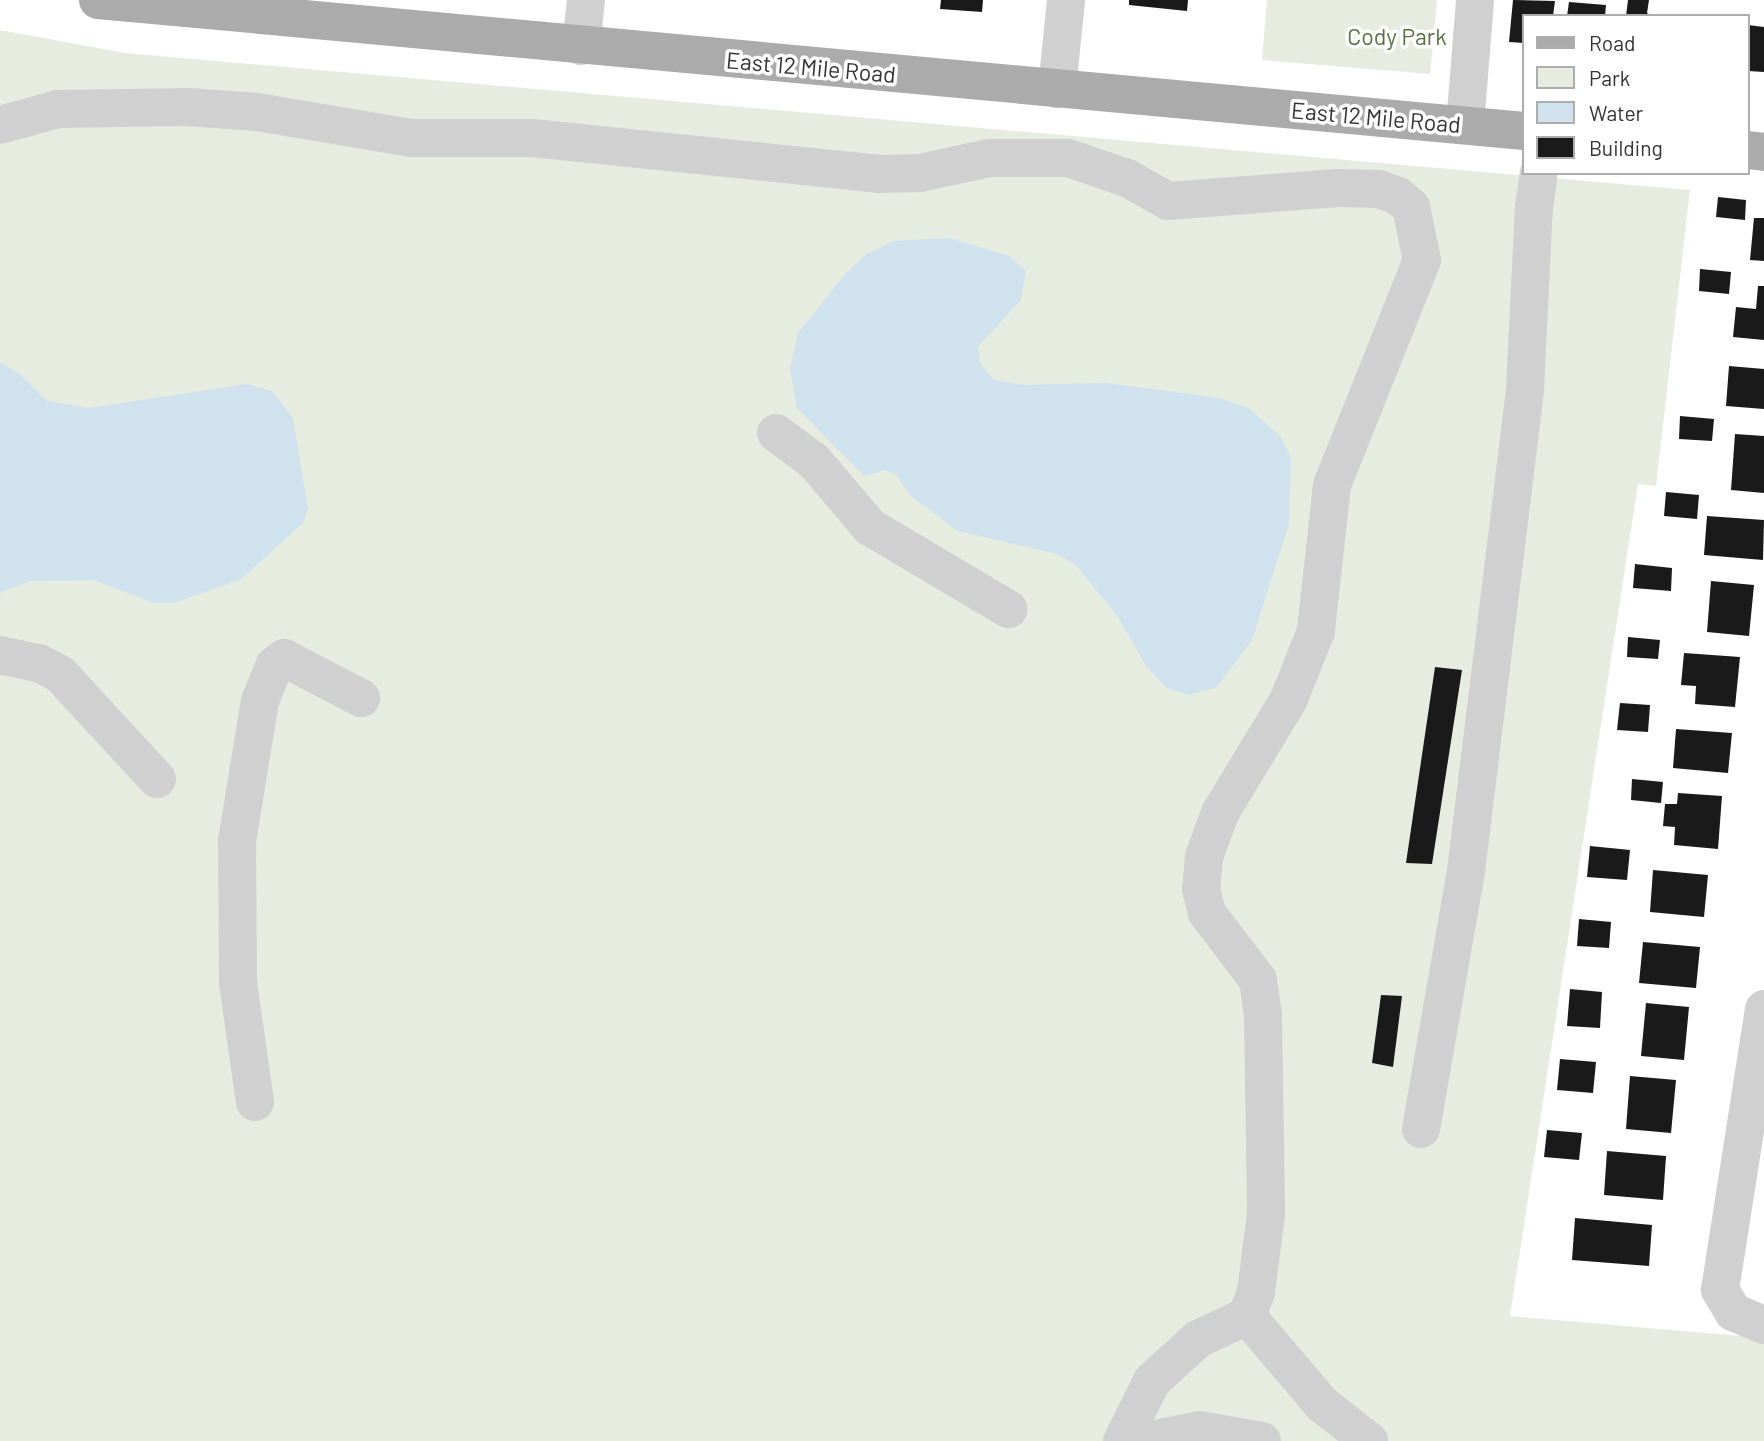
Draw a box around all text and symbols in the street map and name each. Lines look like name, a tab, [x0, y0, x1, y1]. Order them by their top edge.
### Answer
legend	[1522, 14, 1750, 175]
park label: Cody Park	[1347, 22, 1447, 50]
text: Road	[1589, 30, 1635, 55]
street label: East 12 Mile Road	[725, 46, 897, 88]
text: Park	[1589, 65, 1630, 90]
street label: East 12 Mile Road	[1290, 96, 1462, 138]
text: Water	[1589, 100, 1643, 125]
text: Building	[1589, 135, 1663, 160]

